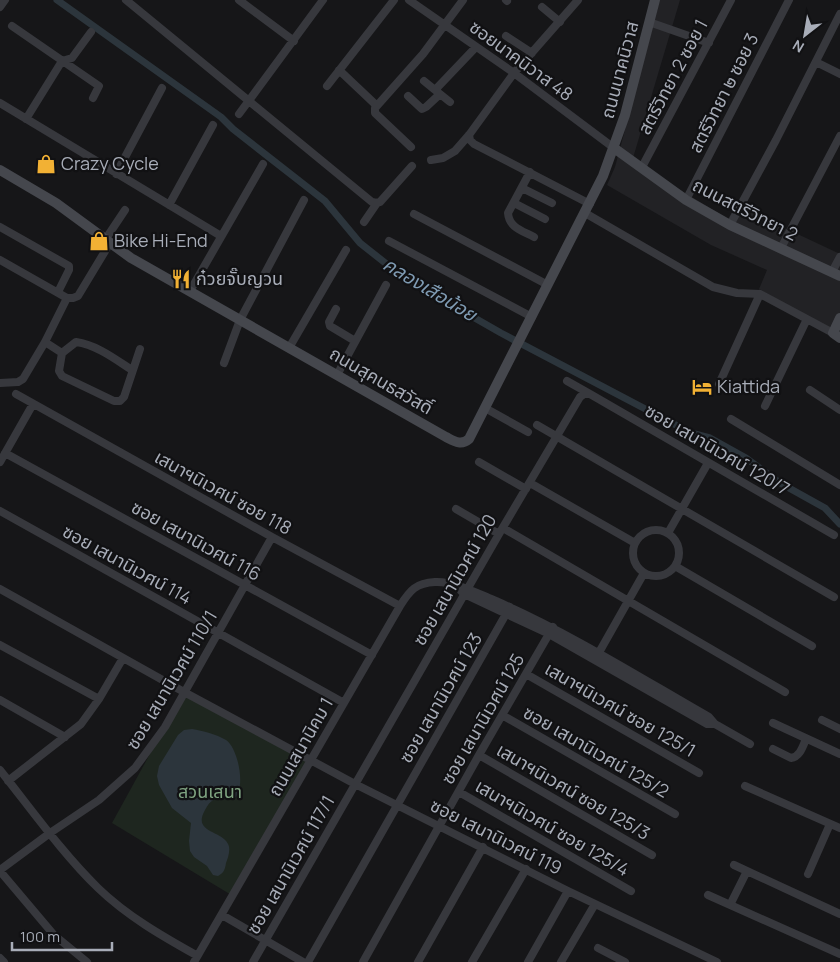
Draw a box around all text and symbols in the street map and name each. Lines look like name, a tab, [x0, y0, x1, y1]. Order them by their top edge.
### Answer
north arrow	[780, 10, 830, 60]
street label: ซอยนาคนิวาส 48	[465, 14, 578, 106]
street label: สตรีวิทยา 2 ซอย 1	[632, 15, 713, 138]
street label: ถนนนาคนิวาส	[595, 18, 644, 121]
street label: สตรีวิทยา ๒ ซอย 3	[683, 29, 764, 156]
text: N	[789, 36, 807, 57]
place label: Crazy Cycle	[61, 151, 159, 175]
shop icon: Crazy Cycle	[35, 153, 57, 175]
street label: ถนนสตรีวิทยา 2	[689, 172, 802, 246]
place label: Bike Hi-End	[114, 228, 208, 252]
shop icon: Bike Hi-End	[88, 230, 110, 252]
water label: คลองเสือน้อย	[378, 251, 483, 328]
place label: ก๋วยจั๊บญวน	[196, 266, 283, 290]
restaurant icon: ก๋วยจั๊บญวน	[170, 268, 192, 290]
street label: ถนนสุคนธสวัสดิ์	[325, 341, 438, 419]
place label: Kiattida	[717, 374, 780, 398]
hotel icon: Kiattida	[691, 376, 713, 398]
street label: ซอย เสนานิเวศน์ 120/7	[641, 398, 794, 500]
street label: เสนาฯนิเวศน์ ซอย 118	[151, 444, 296, 540]
street label: ซอย เสนานิเวศน์ 116	[127, 495, 266, 586]
street label: ซอย เสนานิเวศน์ 120	[407, 510, 501, 649]
street label: ซอย เสนานิเวศน์ 114	[59, 519, 196, 610]
street label: ซอย เสนานิเวศน์ 110/1	[120, 605, 222, 754]
street label: ซอย เสนานิเวศน์ 123	[393, 628, 487, 767]
street label: ซอย เสนานิเวศน์ 125	[435, 649, 529, 788]
street label: เสนาฯนิเวศน์ ซอย 125/1	[541, 656, 700, 762]
street label: ถนนเสนานิคม 1	[262, 693, 338, 800]
street label: ซอย เสนานิเวศน์ 125/2	[519, 700, 674, 803]
street label: เสนาฯนิเวศน์ ซอย 125/3	[492, 737, 655, 845]
street label: เสนาฯนิเวศน์ ซอย 125/4	[471, 773, 634, 881]
park label: สวนเสนา	[178, 779, 242, 803]
street label: ซอย เสนานิเวศน์ 117/1	[241, 791, 340, 938]
street label: ซอย เสนานิเวศน์ 119	[427, 793, 566, 880]
scale bar	[12, 920, 112, 952]
text: 100 m	[20, 926, 60, 947]

